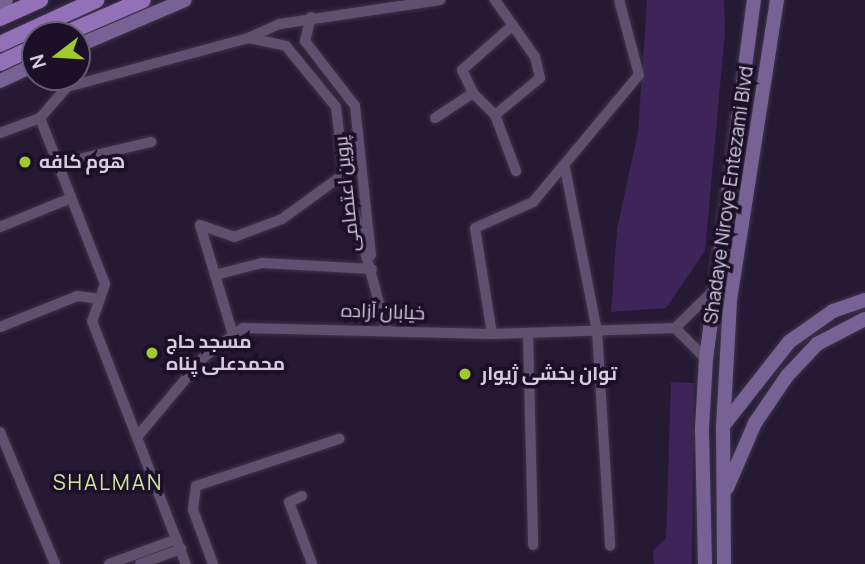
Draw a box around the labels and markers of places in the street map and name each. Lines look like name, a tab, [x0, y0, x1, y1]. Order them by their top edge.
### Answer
place label: هوم کافه	[39, 151, 125, 173]
marker: هوم کافه	[17, 154, 33, 170]
place label: مسجد حاج محمدعلی پناه	[166, 331, 285, 375]
marker: مسجد حاج محمدعلی پناه	[144, 345, 160, 361]
place label: توان بخشی ژیوار	[481, 363, 617, 385]
marker: توان بخشی ژیوار	[455, 364, 475, 384]

